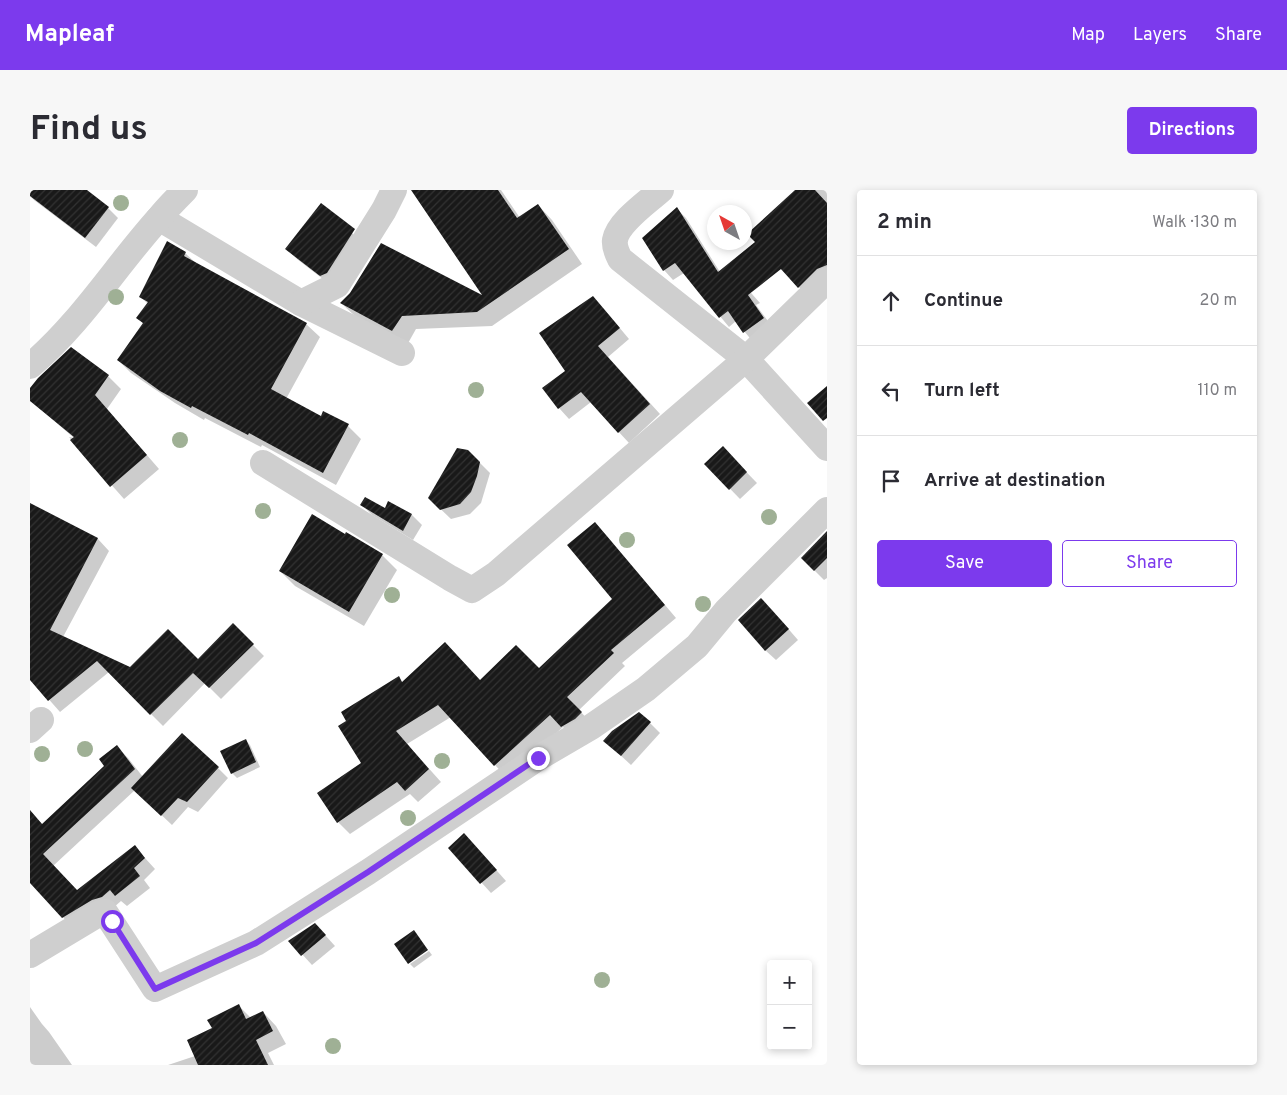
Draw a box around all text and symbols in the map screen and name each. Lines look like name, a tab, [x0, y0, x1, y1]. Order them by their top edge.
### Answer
text: Mapleaf	[25, 20, 114, 50]
text: Map	[1071, 24, 1105, 47]
text: Layers	[1133, 24, 1187, 47]
text: Share	[1215, 24, 1262, 47]
button: Directions	[1127, 107, 1257, 154]
text: Find us	[30, 108, 148, 152]
north arrow	[707, 205, 752, 250]
text: 2 min	[877, 209, 932, 236]
text: Walk · 130 m	[1152, 213, 1237, 233]
icon: ahead	[877, 287, 905, 315]
text: Continue	[924, 289, 1003, 313]
text: 20 m	[1200, 291, 1237, 311]
icon: left	[877, 377, 905, 405]
text: Turn left	[924, 379, 1000, 403]
text: 110 m	[1197, 381, 1237, 401]
icon: arrive	[877, 467, 905, 495]
text: Arrive at destination	[924, 469, 1105, 493]
button: Save	[877, 540, 1052, 587]
button: Share	[1062, 540, 1237, 587]
route end	[527, 747, 550, 770]
route start	[101, 910, 124, 933]
map controls	[767, 960, 812, 1050]
button: +	[767, 960, 812, 1005]
button: −	[767, 1005, 812, 1050]

